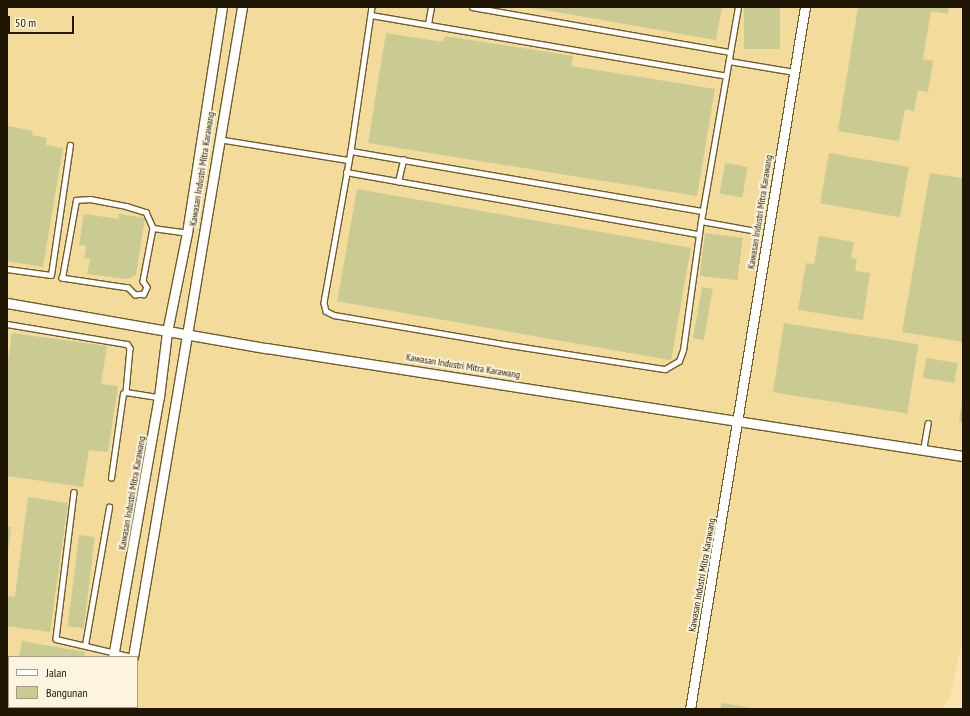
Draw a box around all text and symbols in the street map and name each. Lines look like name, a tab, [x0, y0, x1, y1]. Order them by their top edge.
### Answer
scale bar	[10, 8, 76, 34]
text: 50 m	[15, 15, 36, 30]
street label: Kawasan Industri Mitra Karawang	[187, 111, 217, 227]
street label: Kawasan Industri Mitra Karawang	[745, 154, 775, 270]
street label: Kawasan Industri Mitra Karawang	[405, 351, 521, 381]
street label: Kawasan Industri Mitra Karawang	[116, 435, 148, 551]
street label: Kawasan Industri Mitra Karawang	[686, 517, 718, 633]
legend	[8, 656, 138, 708]
text: Jalan	[46, 665, 67, 680]
text: Bangunan	[46, 685, 87, 700]

